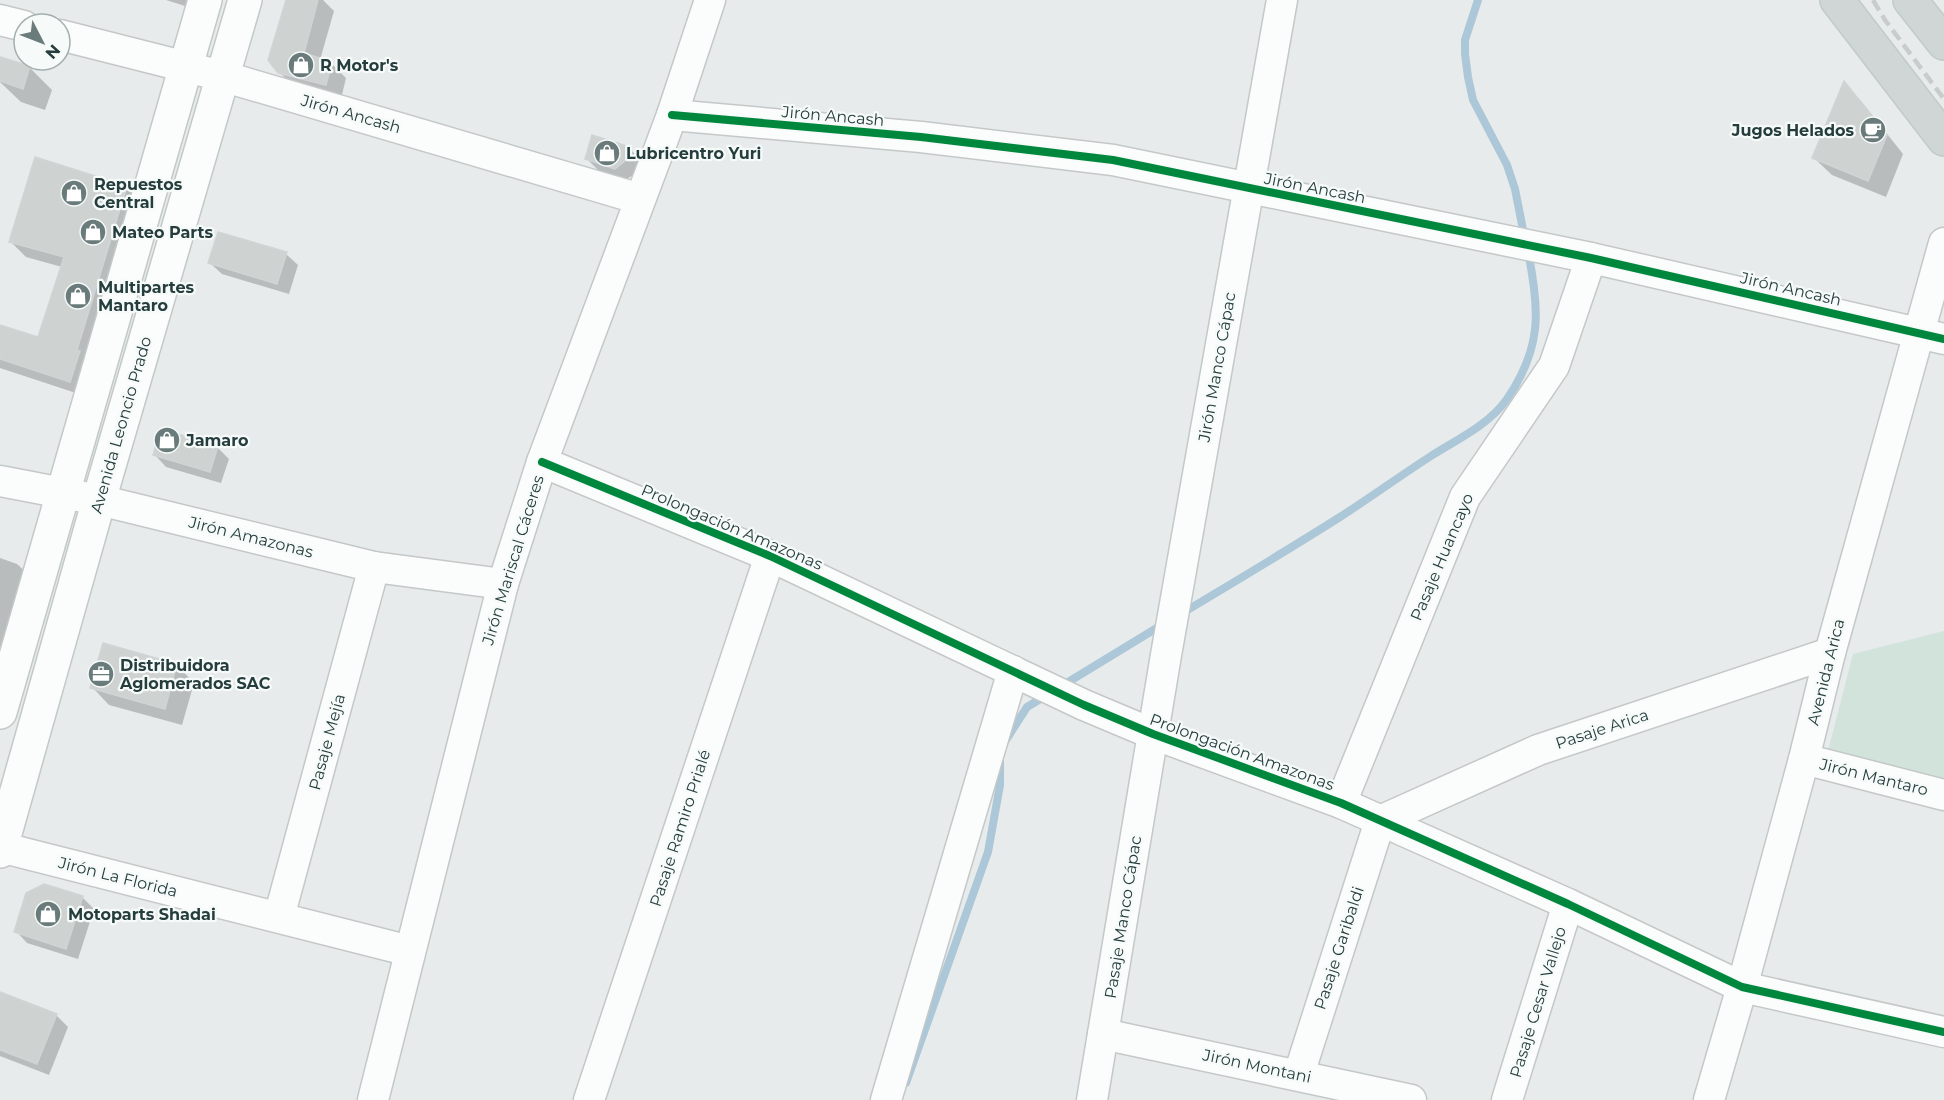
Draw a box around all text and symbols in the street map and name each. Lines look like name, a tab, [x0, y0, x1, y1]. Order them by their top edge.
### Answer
north arrow	[12, 12, 72, 72]
text: N	[41, 41, 64, 63]
shop icon: R Motor's	[286, 50, 316, 80]
place label: R Motor's	[320, 56, 399, 75]
street label: Jirón Ancash	[298, 90, 403, 137]
street label: Jirón Ancash	[780, 102, 885, 130]
cafe icon: Jugos Helados	[1858, 115, 1888, 145]
place label: Jugos Helados	[1731, 121, 1854, 140]
shop icon: Lubricentro Yuri	[592, 138, 622, 168]
place label: Lubricentro Yuri	[626, 144, 761, 163]
street label: Jirón Ancash	[1262, 169, 1367, 207]
place label: Repuestos Central	[94, 175, 183, 212]
shop icon: Repuestos Central	[59, 178, 89, 208]
shop icon: Mateo Parts	[78, 217, 108, 247]
place label: Mateo Parts	[112, 223, 213, 242]
street label: Jirón Ancash	[1738, 268, 1843, 310]
place label: Multipartes Mantaro	[98, 278, 195, 315]
shop icon: Multipartes Mantaro	[63, 281, 93, 311]
street label: Jirón Manco Cápac	[1194, 290, 1240, 445]
street label: Avenida Leoncio Prado	[87, 334, 155, 516]
shop icon: Jamaro	[152, 425, 182, 455]
place label: Jamaro	[185, 431, 248, 450]
street label: Jirón Mariscal Cáceres	[478, 473, 548, 648]
street label: Prolongación Amazonas	[638, 480, 826, 574]
street label: Pasaje Huancayo	[1407, 490, 1477, 624]
street label: Jirón Amazonas	[186, 512, 315, 562]
street label: Avenida Arica	[1804, 617, 1848, 727]
place label: Distribuidora Aglomerados SAC	[119, 656, 271, 693]
office icon: Distribuidora Aglomerados SAC	[86, 659, 116, 689]
street label: Pasaje Mejía	[305, 692, 349, 792]
street label: Pasaje Arica	[1553, 705, 1651, 753]
street label: Prolongación Amazonas	[1147, 710, 1337, 794]
street label: Pasaje Ramiro Prialé	[646, 747, 714, 909]
street label: Jirón Mantaro	[1817, 754, 1930, 800]
street label: Pasaje Manco Cápac	[1101, 834, 1145, 1000]
street label: Jirón La Florida	[56, 853, 179, 901]
street label: Pasaje Garibaldi	[1310, 884, 1368, 1012]
shop icon: Motoparts Shadai	[33, 899, 63, 929]
place label: Motoparts Shadai	[68, 905, 216, 924]
street label: Pasaje Cesar Vallejo	[1506, 924, 1570, 1080]
street label: Jirón Montani	[1200, 1045, 1313, 1087]

